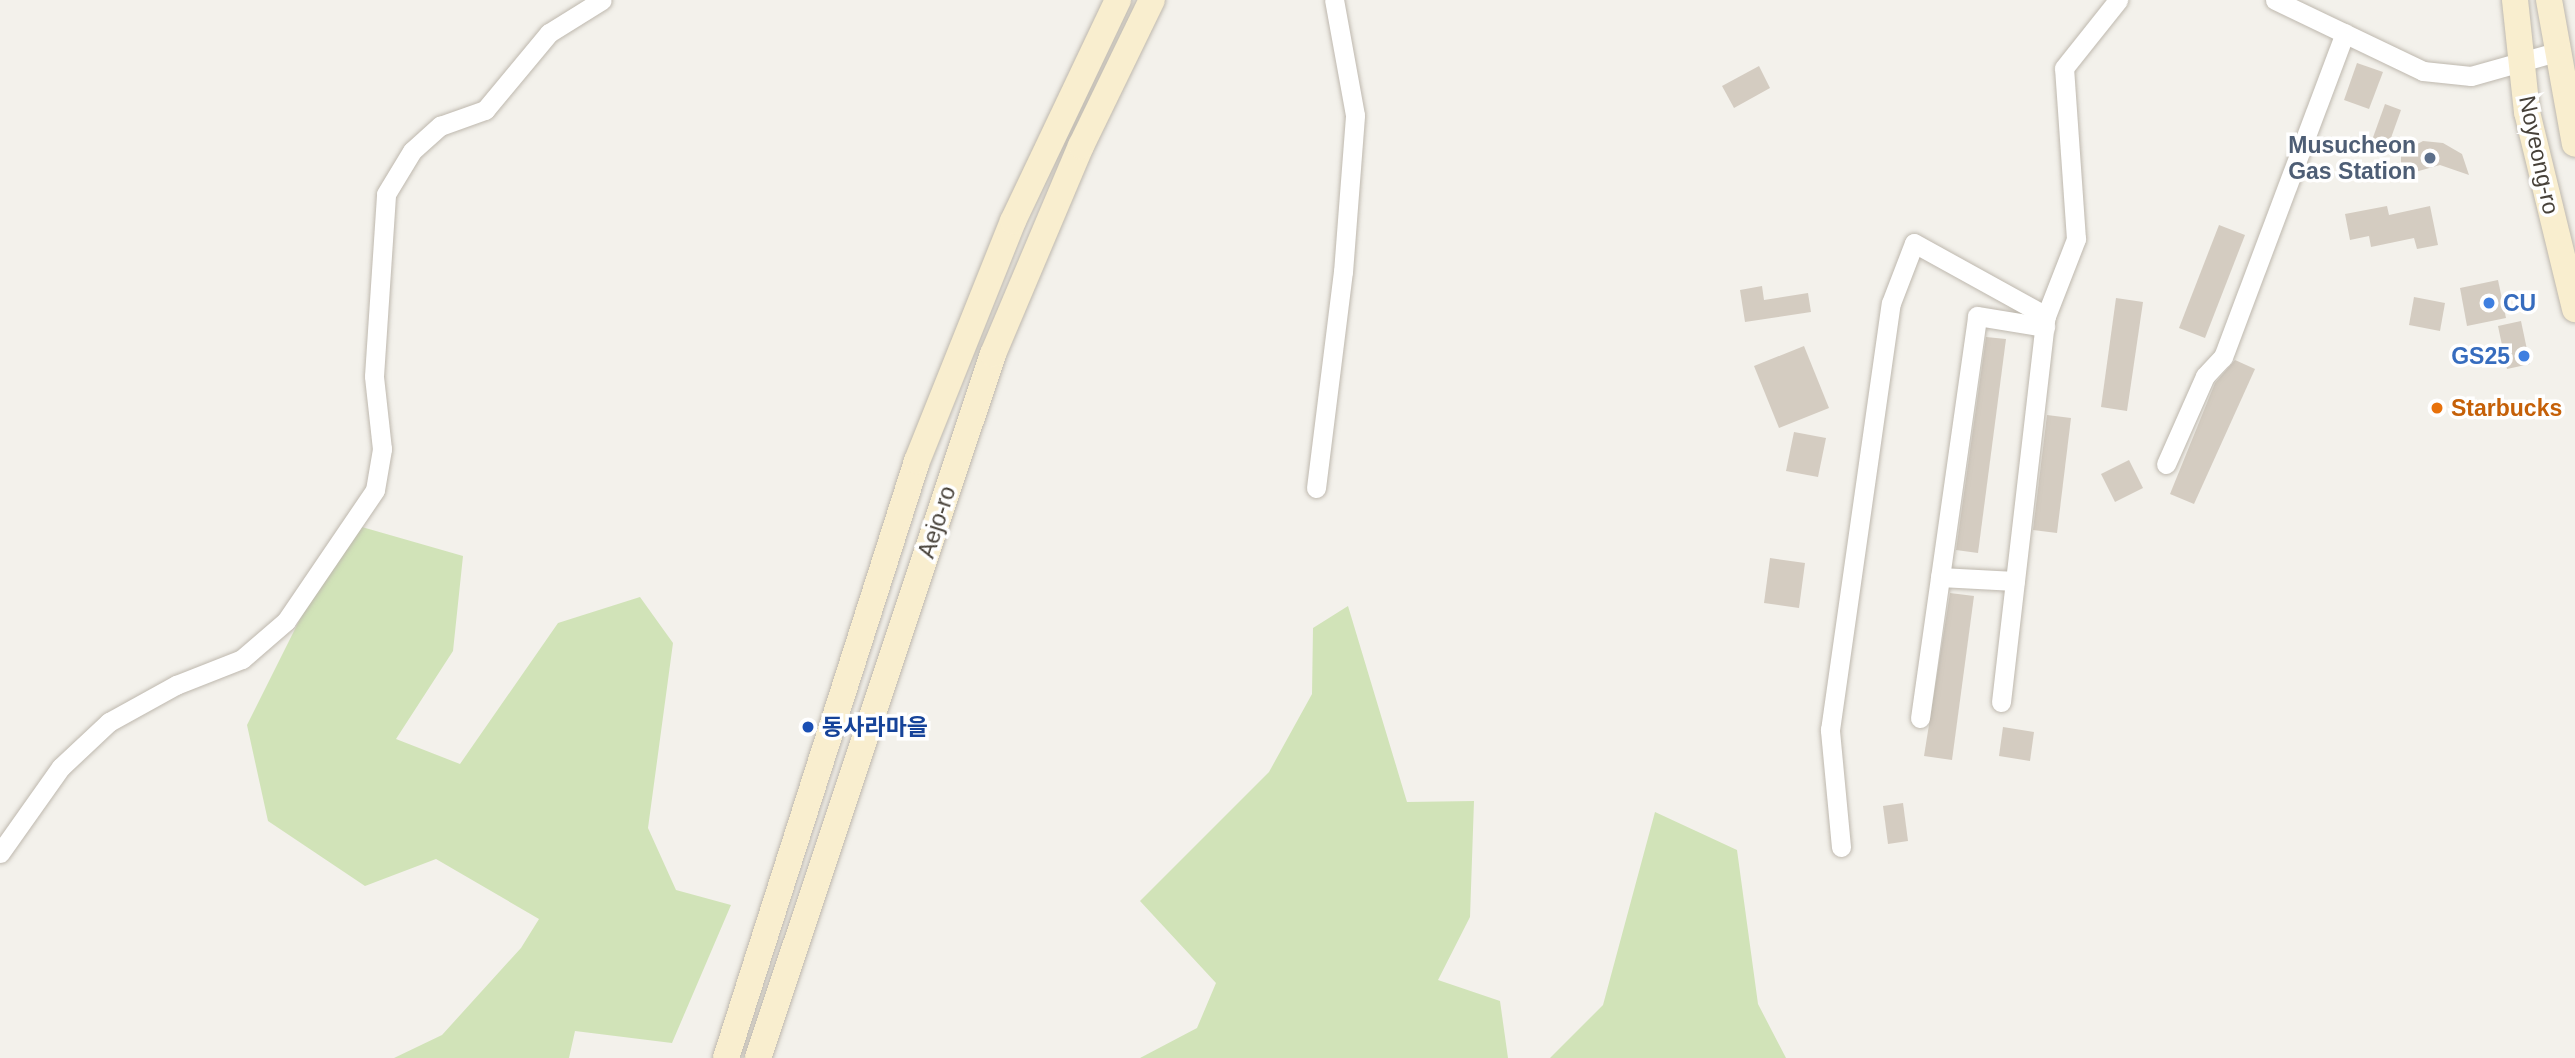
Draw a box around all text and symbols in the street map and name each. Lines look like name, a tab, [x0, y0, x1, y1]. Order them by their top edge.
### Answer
street label: Noyeong-ro	[2513, 93, 2565, 217]
place label: Musucheon Gas Station	[2288, 131, 2416, 185]
marker: Musucheon Gas Station	[2422, 150, 2438, 166]
place label: CU	[2503, 289, 2536, 317]
marker: CU	[2481, 295, 2497, 311]
place label: GS25	[2451, 342, 2510, 370]
marker: GS25	[2516, 348, 2532, 364]
place label: Starbucks	[2451, 394, 2562, 422]
marker: Starbucks	[2429, 400, 2445, 416]
street label: Aejo-ro	[912, 482, 962, 562]
place label: 동사라마을	[822, 713, 928, 741]
marker: 동사라마을	[800, 719, 816, 735]

